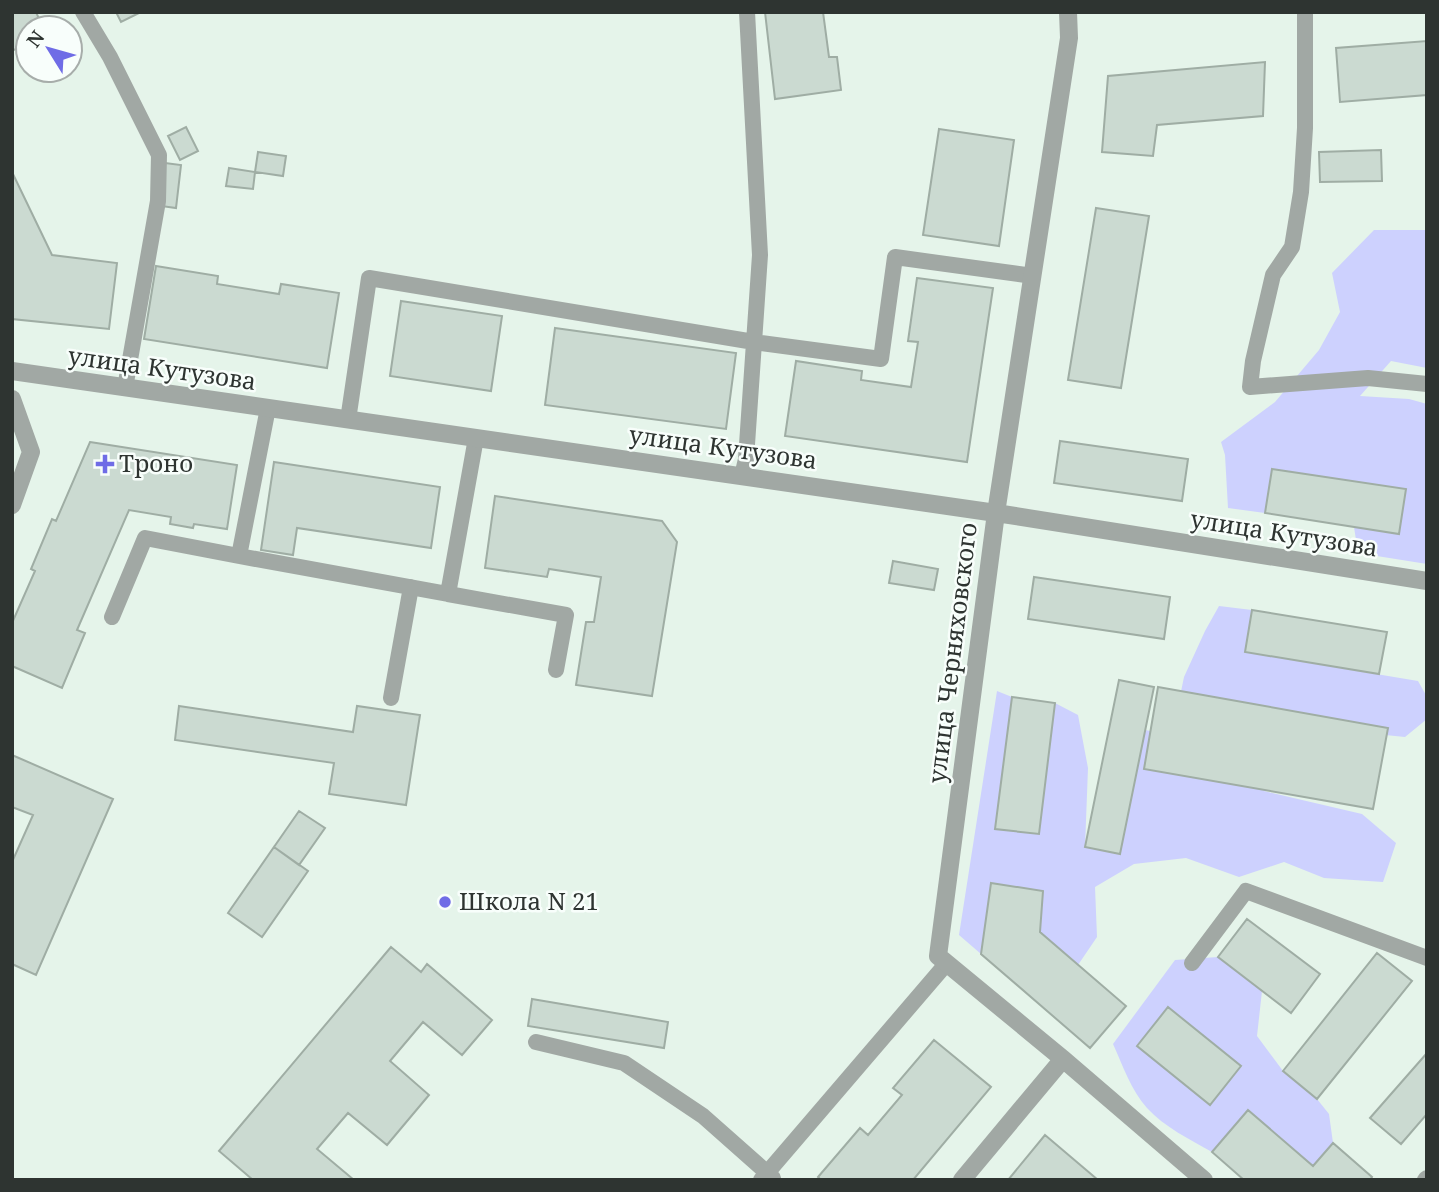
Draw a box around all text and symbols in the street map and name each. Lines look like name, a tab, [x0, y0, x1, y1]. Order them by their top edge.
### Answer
north arrow	[14, 14, 84, 84]
text: N	[21, 25, 50, 53]
street label: улица Кутузова	[66, 338, 258, 397]
street label: улица Кутузова	[627, 417, 819, 476]
place label: Троно	[119, 446, 193, 479]
marker: Троно	[97, 456, 113, 472]
street label: улица Кутузова	[1188, 501, 1380, 564]
street label: улица Черняховского	[919, 521, 984, 785]
place label: Школа N 21	[459, 884, 599, 917]
marker: Школа N 21	[437, 894, 453, 910]

